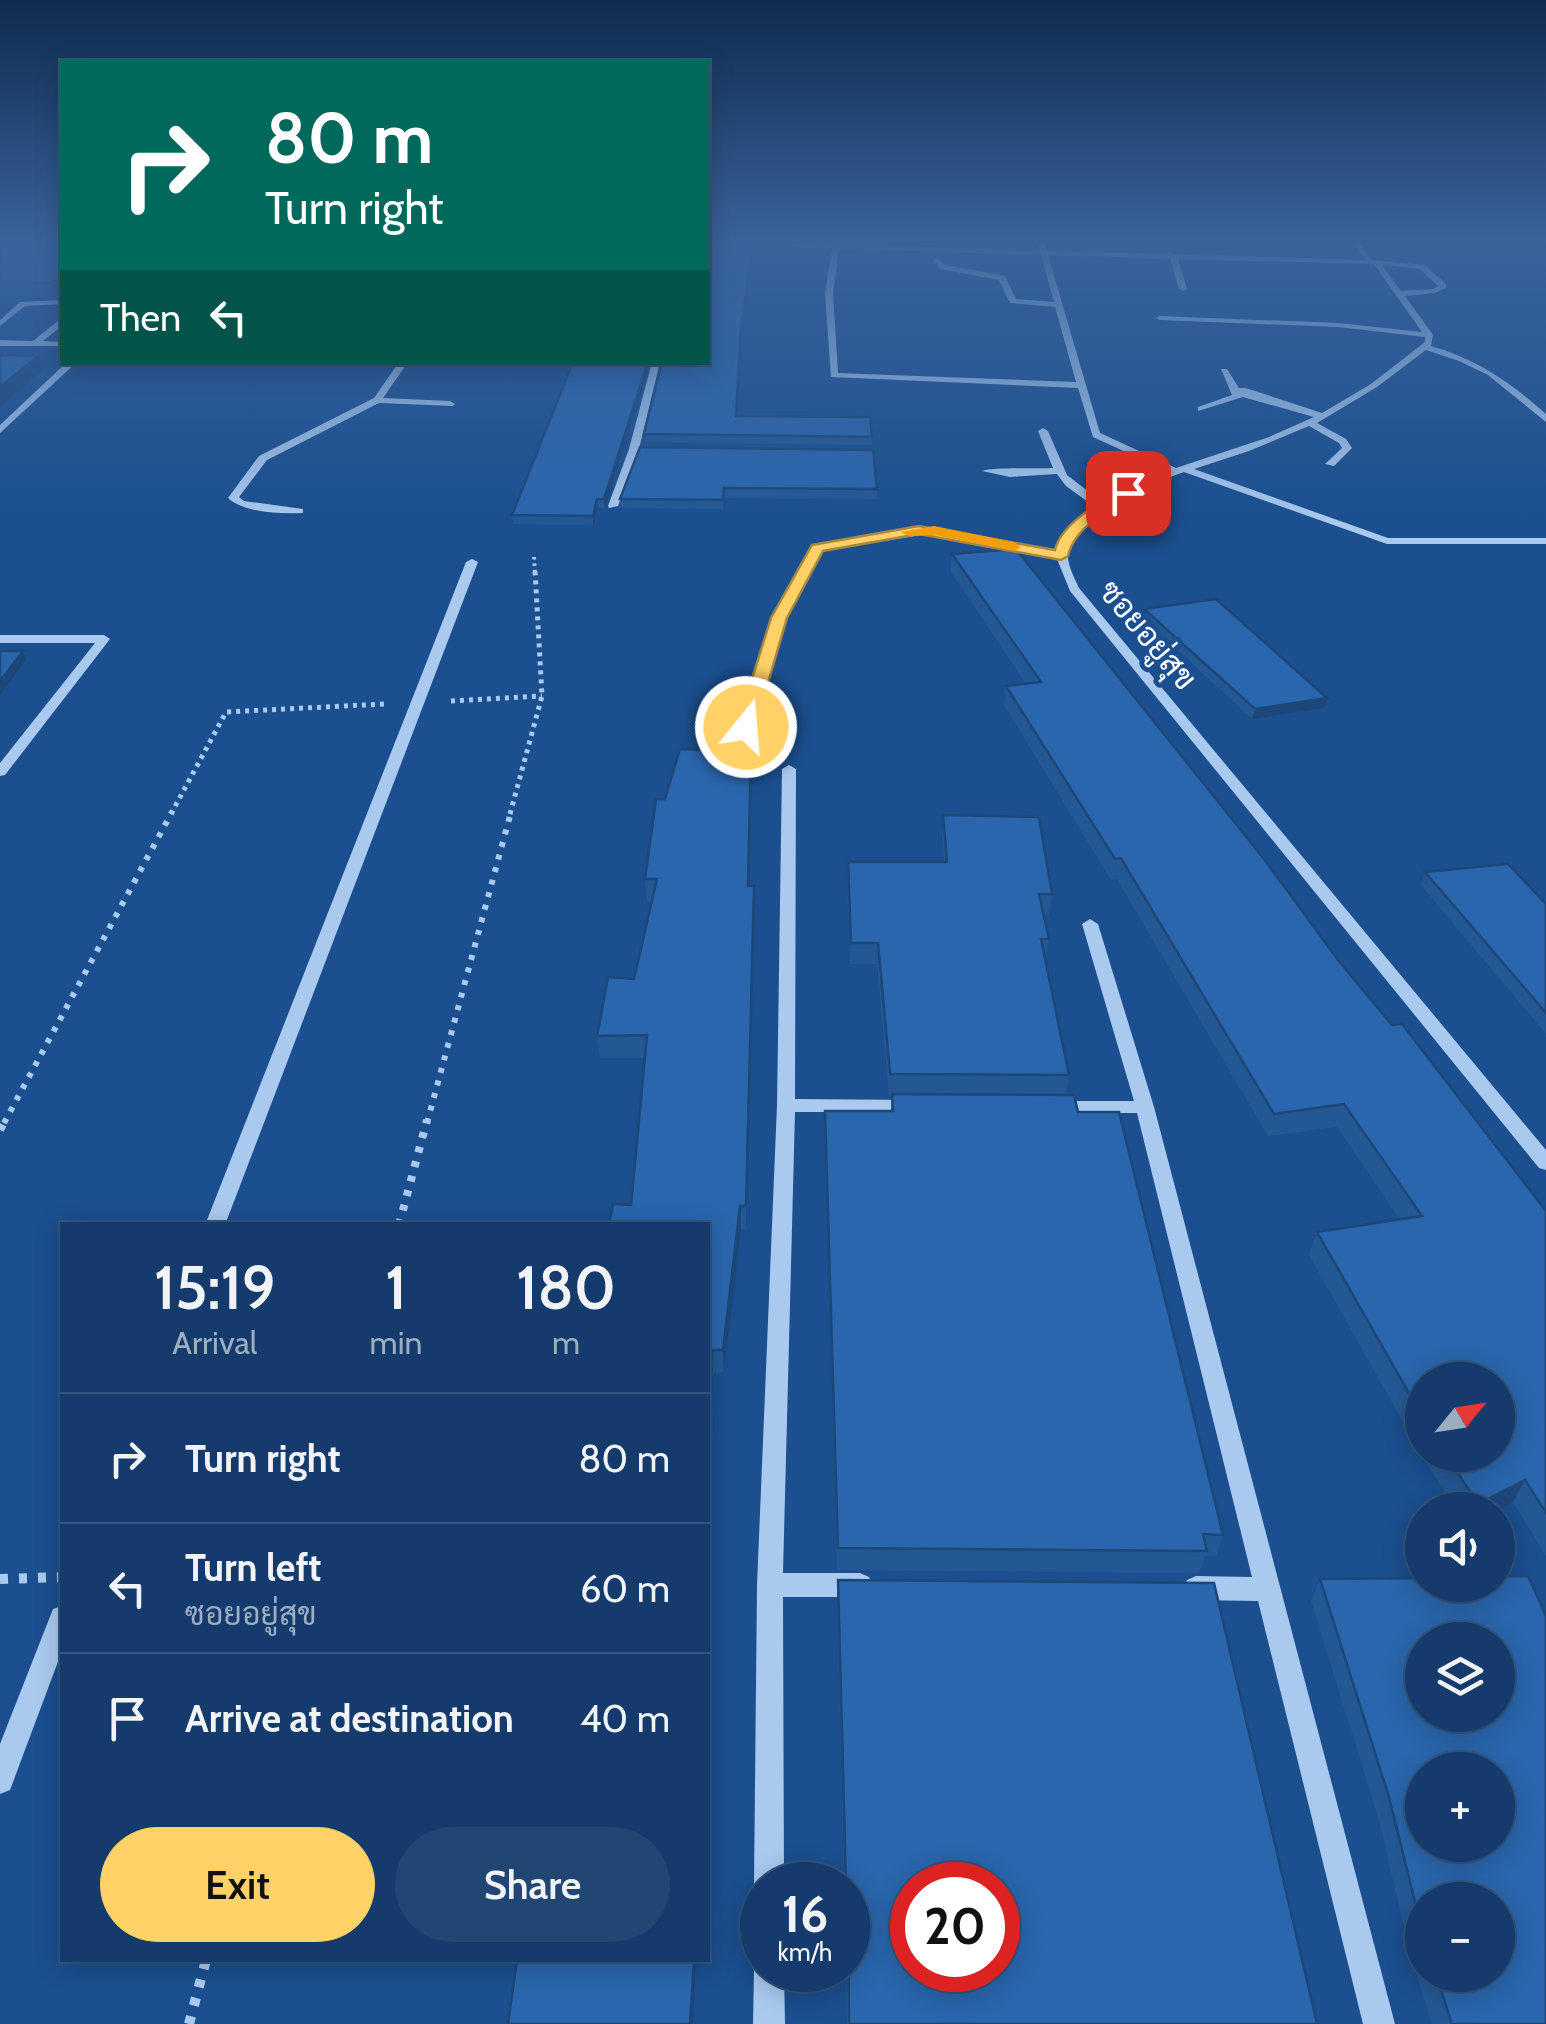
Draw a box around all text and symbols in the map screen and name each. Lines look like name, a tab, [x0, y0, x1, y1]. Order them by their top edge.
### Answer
text: 80 m	[265, 95, 433, 181]
icon: right	[100, 100, 230, 230]
text: Turn right	[265, 181, 444, 235]
icon: left	[201, 290, 256, 345]
text: Then	[100, 294, 181, 341]
pin	[1086, 451, 1171, 536]
icon: arrive	[1101, 466, 1156, 521]
street label: ซอยอยู่สุข	[1089, 572, 1206, 699]
position arrow	[694, 675, 798, 779]
text: 15:19	[154, 1251, 276, 1324]
text: 1	[385, 1251, 407, 1324]
text: 180	[516, 1251, 616, 1324]
text: Arrival	[172, 1323, 257, 1362]
text: min	[370, 1323, 422, 1362]
text: m	[552, 1323, 580, 1362]
north arrow	[1405, 1362, 1515, 1472]
map controls	[1405, 1362, 1515, 1992]
icon: right	[100, 1431, 155, 1486]
text: Turn right	[185, 1435, 341, 1482]
text: 80 m	[579, 1435, 670, 1482]
button: sound	[1405, 1492, 1515, 1602]
text: Turn left	[185, 1544, 321, 1591]
icon: left	[100, 1561, 155, 1616]
text: 60 m	[580, 1565, 670, 1612]
text: ซอยอยู่สุข	[185, 1594, 316, 1633]
button: layers	[1405, 1622, 1515, 1732]
icon: arrive	[100, 1691, 155, 1746]
text: Arrive at destination	[185, 1695, 514, 1742]
text: 40 m	[580, 1695, 670, 1742]
button: +	[1405, 1752, 1515, 1862]
button: Exit	[100, 1827, 375, 1942]
button: Share	[395, 1827, 670, 1942]
speed limit sign: 20	[890, 1862, 1020, 1992]
button: −	[1405, 1882, 1515, 1992]
text: 16	[782, 1884, 828, 1945]
text: km/h	[778, 1937, 832, 1967]

